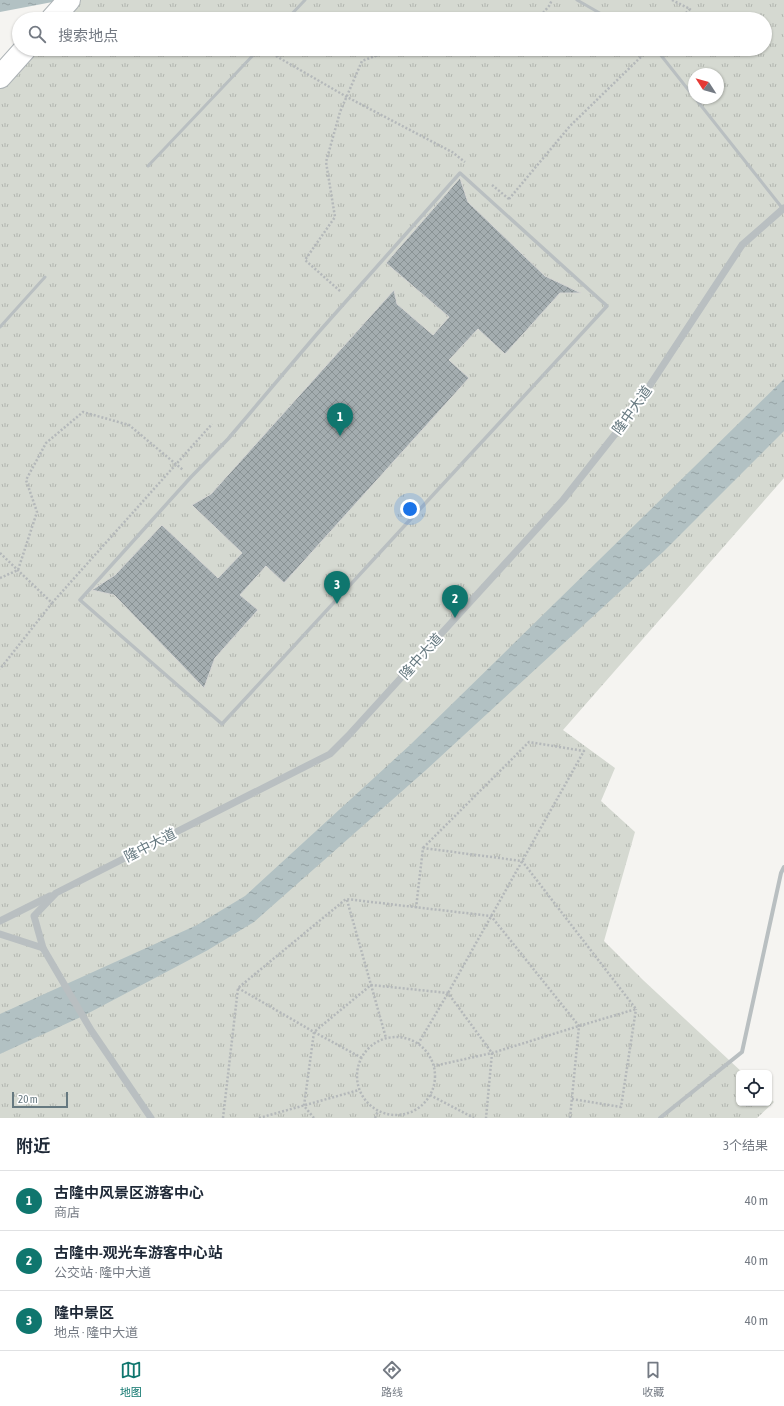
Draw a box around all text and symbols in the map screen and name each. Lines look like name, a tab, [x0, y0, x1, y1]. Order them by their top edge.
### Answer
search box	[12, 12, 772, 56]
icon: search	[26, 23, 48, 45]
text: 搜索地点	[58, 27, 118, 44]
north arrow	[688, 68, 724, 104]
street label: 隆中大道	[609, 383, 655, 437]
pin: 1	[327, 403, 353, 436]
your location	[400, 499, 420, 519]
pin: 3	[324, 571, 350, 604]
pin: 2	[442, 585, 468, 618]
street label: 隆中大道	[396, 630, 446, 682]
street label: 隆中大道	[121, 825, 179, 865]
map controls	[736, 1070, 772, 1106]
button: locate	[736, 1070, 772, 1106]
scale bar	[12, 1090, 68, 1109]
text: 20 m	[18, 1093, 38, 1105]
text: 附近	[16, 1136, 50, 1156]
text: 3个结果	[723, 1138, 768, 1153]
text: 古隆中风景区游客中心	[54, 1184, 204, 1201]
text: 1	[26, 1193, 32, 1208]
text: 40 m	[745, 1193, 768, 1208]
text: 商店	[54, 1205, 80, 1220]
text: 古隆中-观光车游客中心站	[54, 1244, 223, 1261]
text: 2	[26, 1253, 32, 1268]
text: 40 m	[745, 1253, 768, 1268]
text: 公交站 · 隆中大道	[54, 1265, 151, 1280]
text: 隆中景区	[54, 1304, 114, 1321]
text: 3	[26, 1313, 32, 1328]
text: 40 m	[745, 1313, 768, 1328]
text: 地点 · 隆中大道	[54, 1325, 138, 1340]
tab: 地图	[120, 1359, 142, 1399]
tab: 路线	[381, 1359, 403, 1399]
tab: 收藏	[642, 1359, 664, 1399]

